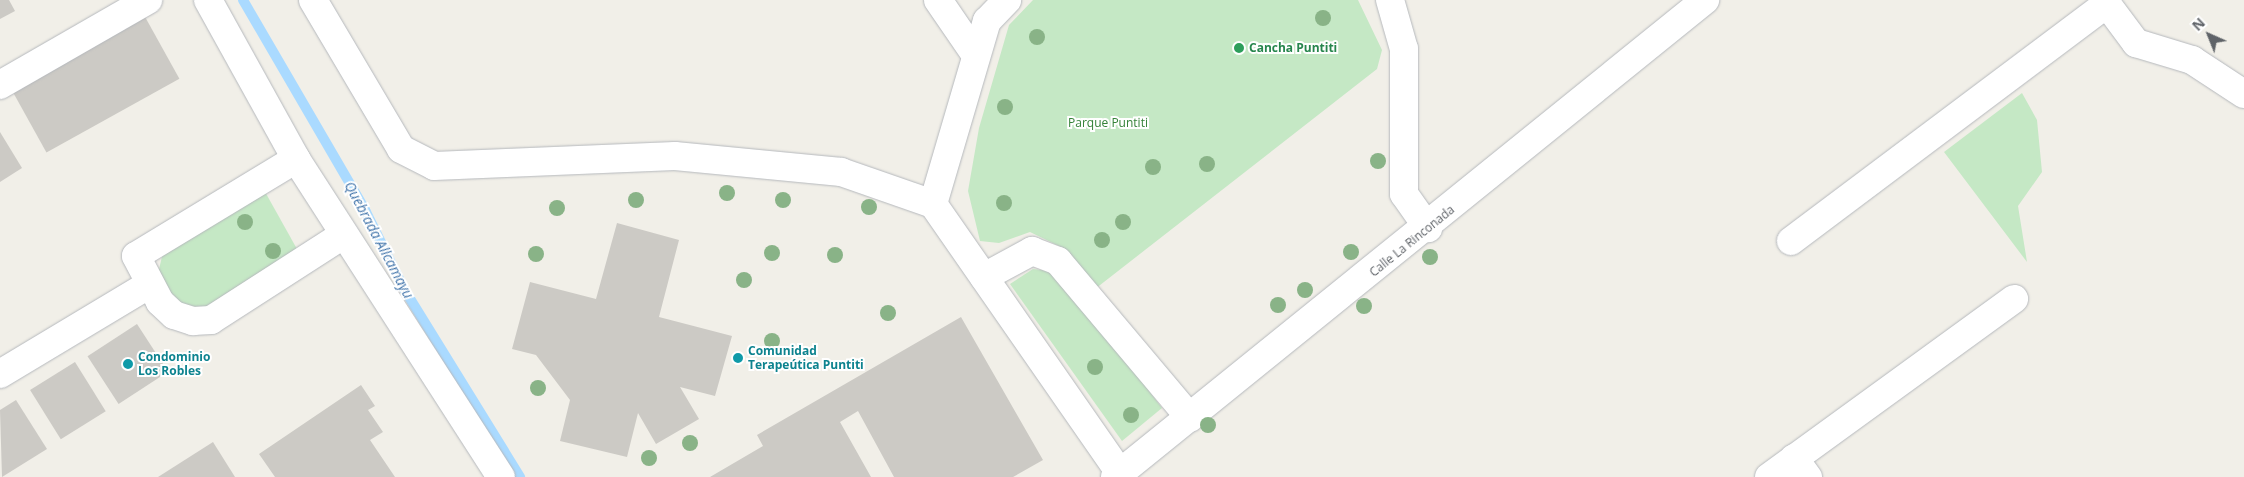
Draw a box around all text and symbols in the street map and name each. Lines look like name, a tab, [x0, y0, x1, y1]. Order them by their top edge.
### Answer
north arrow	[2184, 10, 2234, 60]
text: N	[2188, 13, 2209, 35]
place label: Cancha Puntiti	[1249, 41, 1337, 55]
marker: Cancha Puntiti	[1233, 42, 1245, 54]
park label: Parque Puntiti	[1068, 116, 1148, 130]
water label: Quebrada Allcamayu	[341, 179, 417, 301]
street label: Calle La Rinconada	[1367, 202, 1457, 280]
place label: Comunidad Terapeútica Puntiti	[748, 344, 864, 372]
place label: Condominio Los Robles	[138, 350, 210, 378]
marker: Comunidad Terapeútica Puntiti	[732, 352, 744, 364]
marker: Condominio Los Robles	[122, 358, 134, 370]

